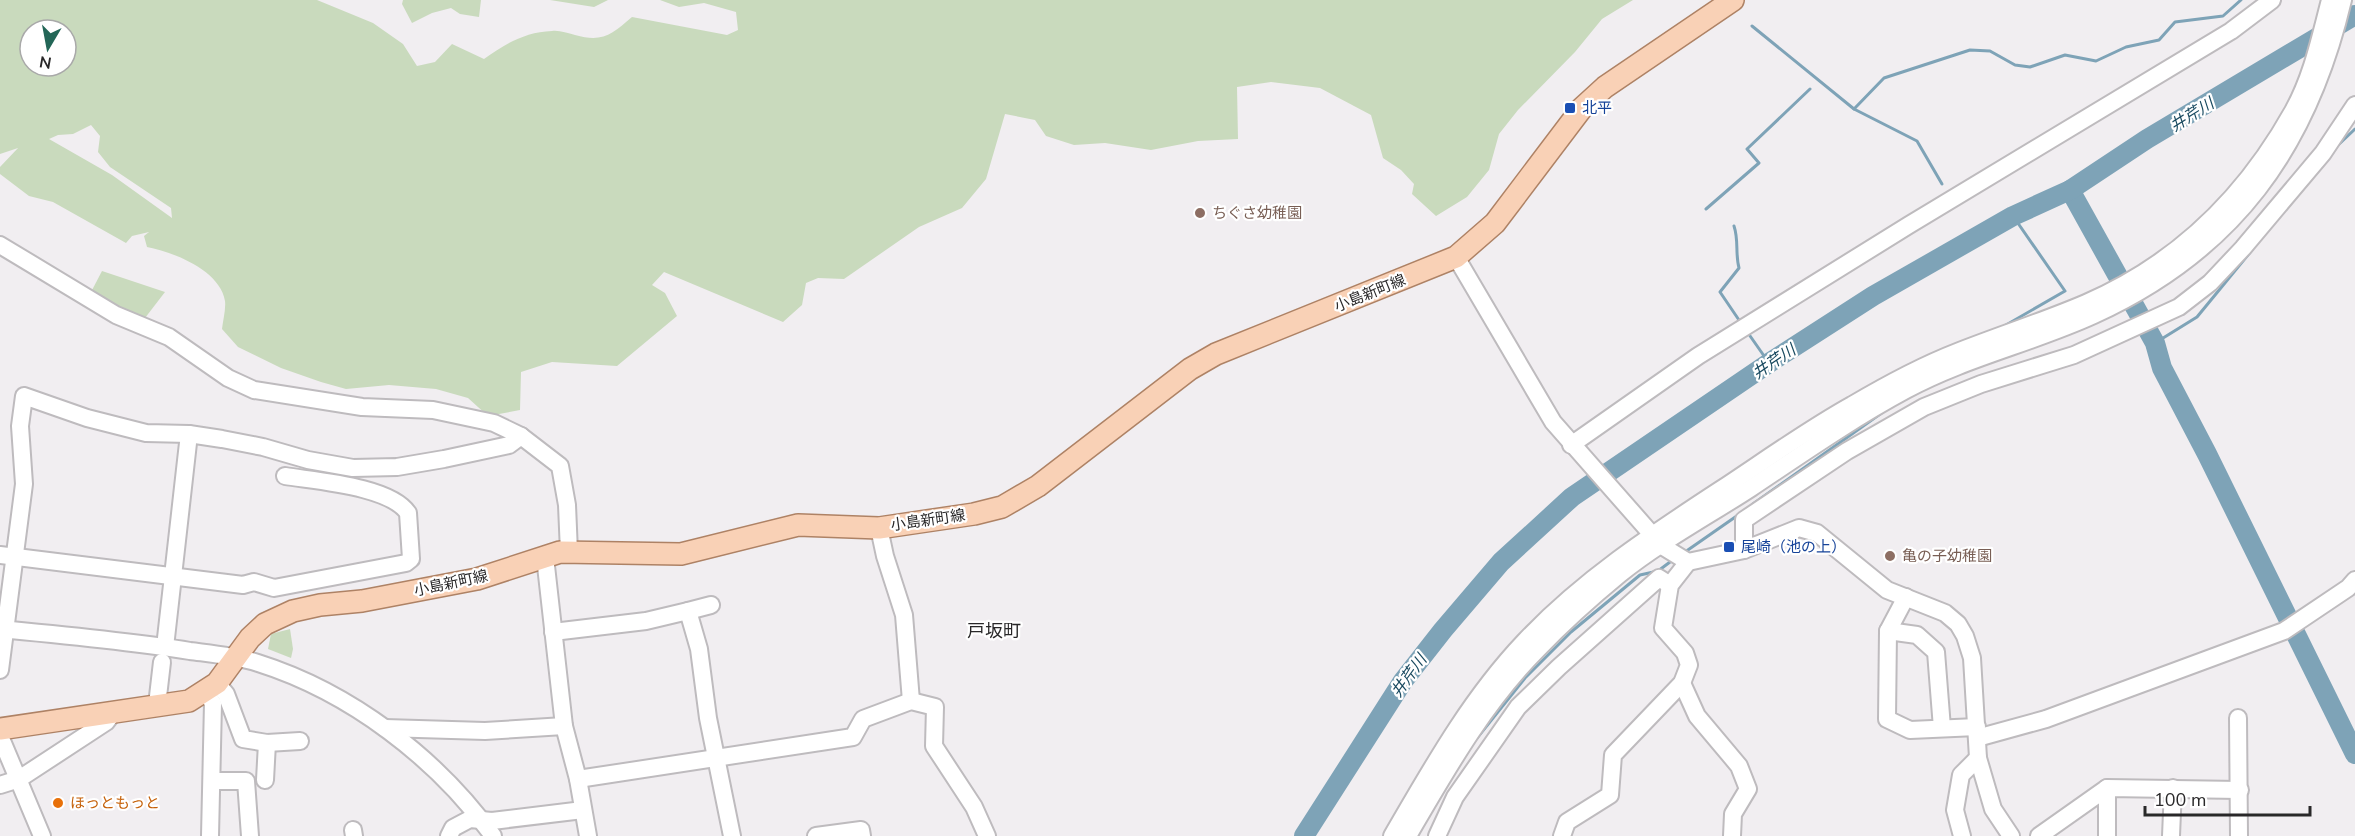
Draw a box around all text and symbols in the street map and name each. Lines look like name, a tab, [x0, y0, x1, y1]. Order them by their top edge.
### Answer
north arrow	[18, 18, 78, 78]
text: N	[38, 50, 53, 74]
water label: 井芹川	[2166, 92, 2220, 137]
place label: 北平	[1582, 98, 1612, 118]
marker: 北平	[1563, 101, 1577, 115]
place label: ちぐさ幼稚園	[1212, 203, 1302, 223]
marker: ちぐさ幼稚園	[1193, 206, 1207, 220]
street label: 小島新町線	[1331, 270, 1409, 316]
water label: 井芹川	[1748, 338, 1802, 385]
street label: 小島新町線	[889, 505, 967, 535]
place label: 尾崎（池の上）	[1741, 537, 1846, 557]
marker: 尾崎（池の上）	[1722, 540, 1736, 554]
place label: 亀の子幼稚園	[1902, 546, 1992, 566]
marker: 亀の子幼稚園	[1883, 549, 1897, 563]
street label: 小島新町線	[412, 565, 490, 601]
district label: 戸坂町	[967, 619, 1021, 643]
water label: 井芹川	[1386, 649, 1433, 702]
scale bar	[2145, 779, 2310, 817]
text: 100 m	[2154, 788, 2206, 812]
place label: ほっともっと	[70, 793, 160, 813]
marker: ほっともっと	[51, 796, 65, 810]

